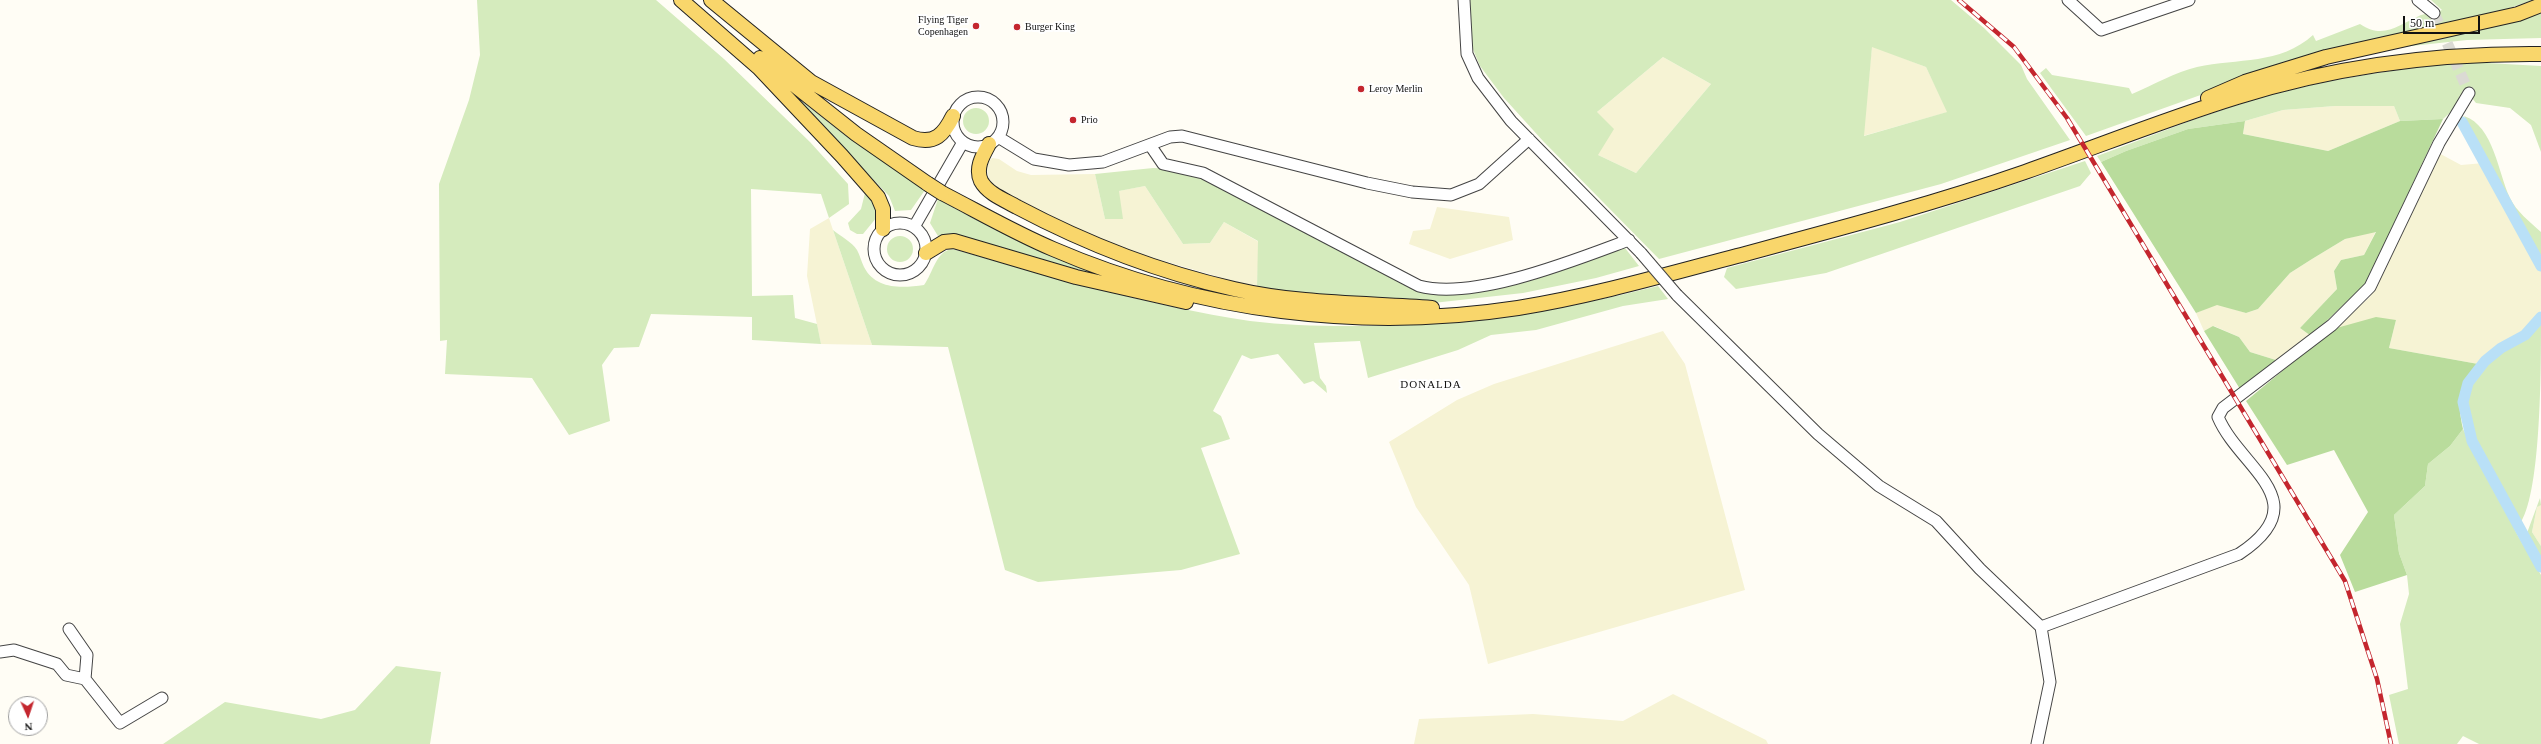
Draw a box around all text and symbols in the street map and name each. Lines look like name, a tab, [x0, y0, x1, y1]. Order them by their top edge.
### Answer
scale bar	[2405, 8, 2482, 34]
place label: Flying Tiger Copenhagen	[918, 14, 968, 38]
text: 50 m	[2410, 16, 2434, 30]
marker: Flying Tiger Copenhagen	[971, 21, 981, 31]
place label: Burger King	[1025, 21, 1075, 33]
marker: Burger King	[1012, 22, 1022, 32]
place label: Leroy Merlin	[1369, 83, 1423, 95]
marker: Leroy Merlin	[1356, 84, 1366, 94]
place label: Prio	[1081, 114, 1098, 126]
marker: Prio	[1068, 115, 1078, 125]
district label: DONALDA	[1400, 378, 1462, 392]
north arrow	[8, 696, 48, 736]
text: N	[24, 721, 33, 733]

